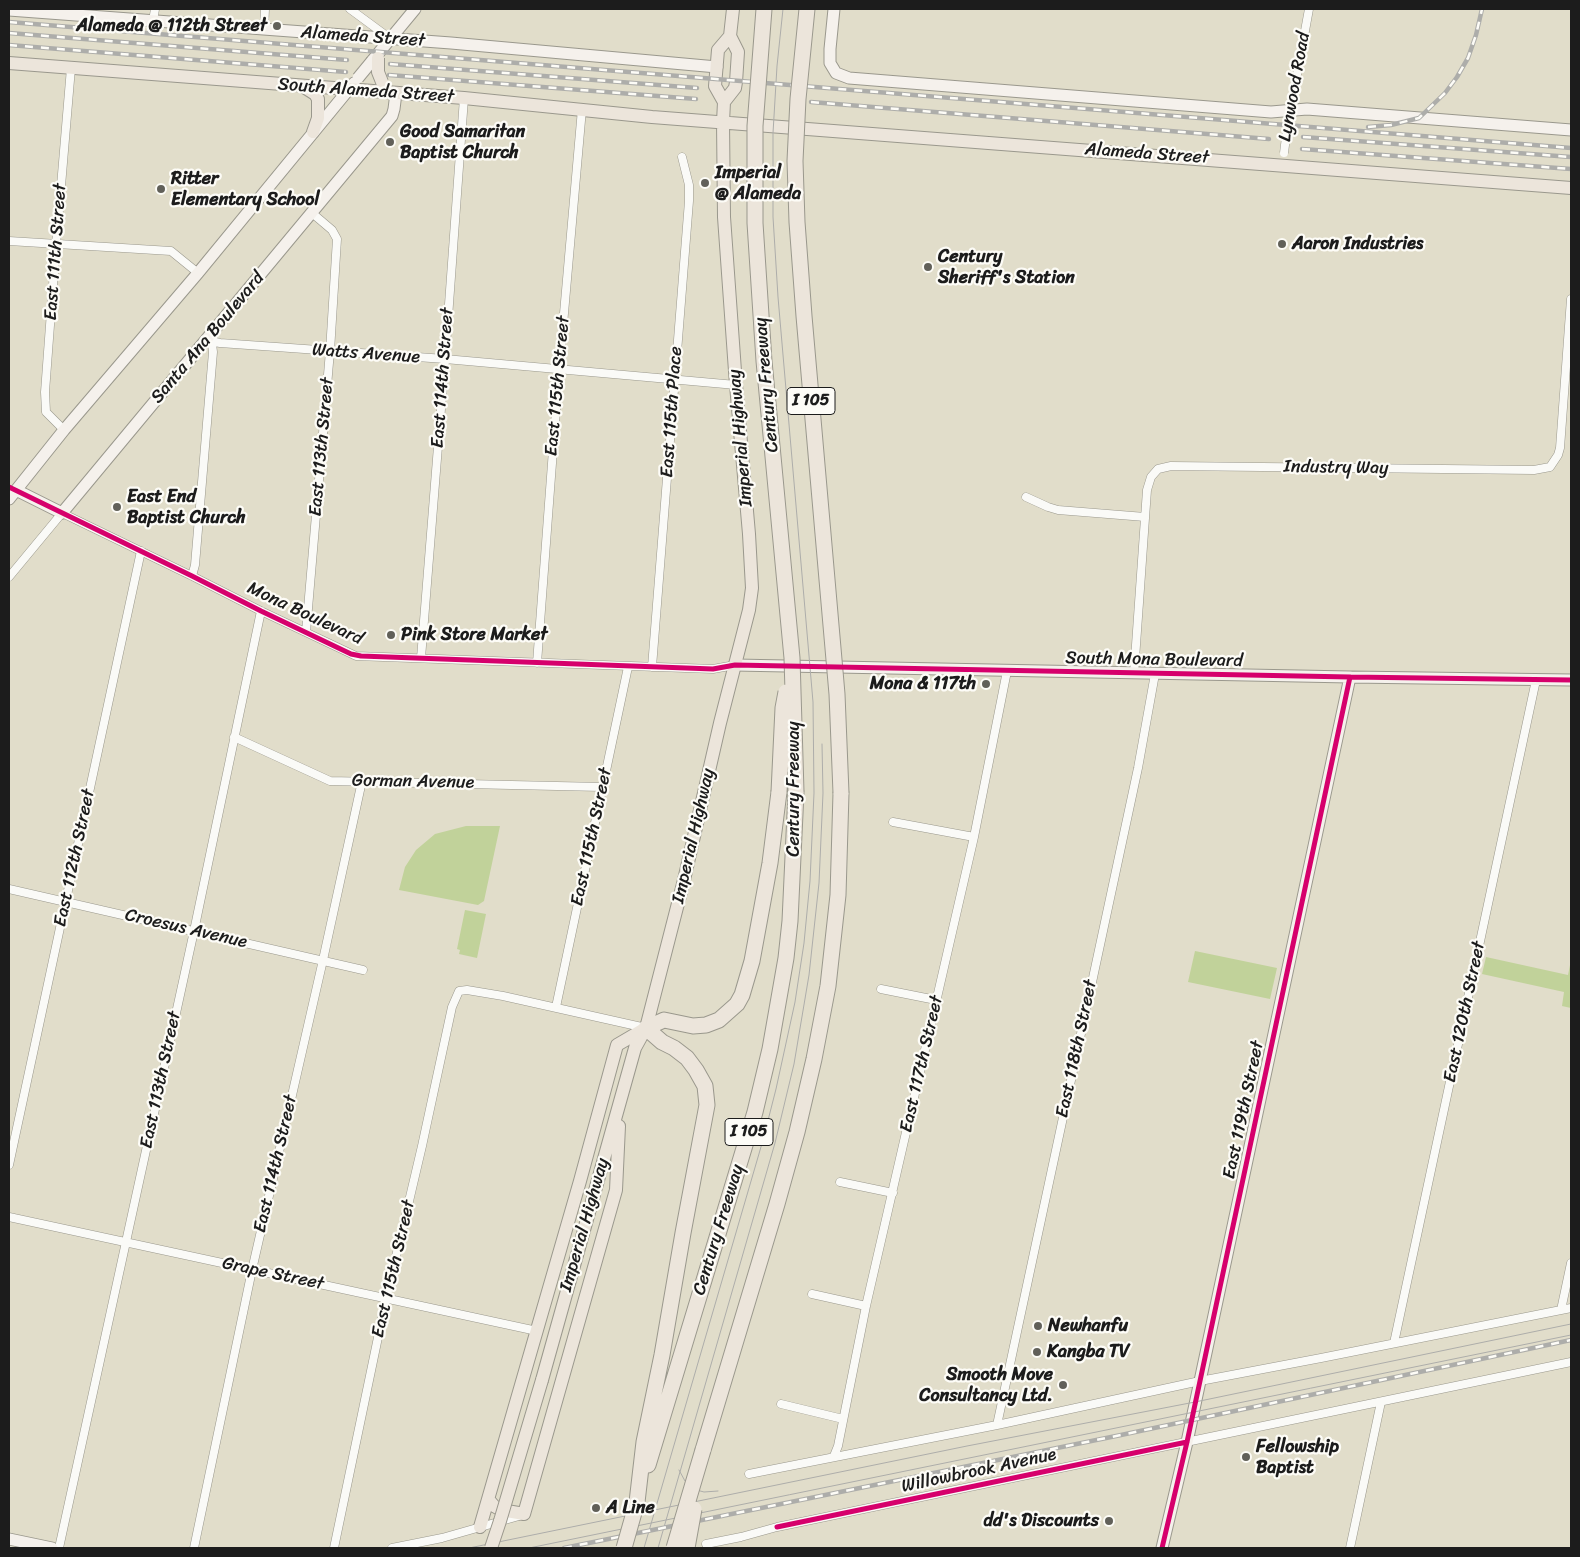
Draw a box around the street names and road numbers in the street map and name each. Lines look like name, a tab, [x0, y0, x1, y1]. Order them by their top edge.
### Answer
street label: Alameda Street	[300, 22, 426, 52]
street label: Lynwood Road	[1275, 31, 1315, 143]
street label: South Alameda Street	[277, 74, 455, 108]
street label: Alameda Street	[1084, 139, 1210, 169]
street label: East 111th Street	[40, 183, 72, 321]
street label: Santa Ana Boulevard	[147, 268, 269, 408]
street label: East 114th Street	[427, 307, 459, 449]
street label: East 115th Street	[541, 315, 575, 457]
street label: Century Freeway	[750, 317, 784, 453]
street label: Watts Avenue	[311, 339, 421, 369]
street label: East 115th Place	[657, 346, 687, 478]
street label: Imperial Highway	[724, 368, 758, 508]
street label: East 113th Street	[305, 377, 339, 517]
road number: I 105	[787, 388, 835, 414]
street label: Industry Way	[1283, 456, 1389, 480]
street label: Mona Boulevard	[244, 578, 366, 650]
street label: South Mona Boulevard	[1065, 648, 1243, 672]
street label: Century Freeway	[783, 721, 805, 857]
street label: East 115th Street	[567, 766, 617, 908]
street label: Imperial Highway	[668, 766, 720, 906]
street label: Gorman Avenue	[352, 770, 474, 794]
street label: East 112th Street	[50, 787, 100, 929]
street label: Croesus Avenue	[123, 904, 249, 954]
street label: East 120th Street	[1440, 940, 1490, 1084]
street label: East 118th Street	[1052, 978, 1102, 1120]
street label: East 117th Street	[896, 993, 948, 1135]
street label: East 113th Street	[136, 1010, 186, 1150]
street label: East 119th Street	[1219, 1039, 1269, 1181]
street label: East 114th Street	[250, 1093, 302, 1235]
road number: I 105	[725, 1118, 773, 1146]
street label: Imperial Highway	[556, 1156, 614, 1294]
street label: Century Freeway	[689, 1162, 749, 1298]
street label: East 115th Street	[368, 1198, 420, 1340]
street label: Grape Street	[220, 1253, 326, 1295]
street label: Willowbrook Avenue	[900, 1444, 1058, 1498]

